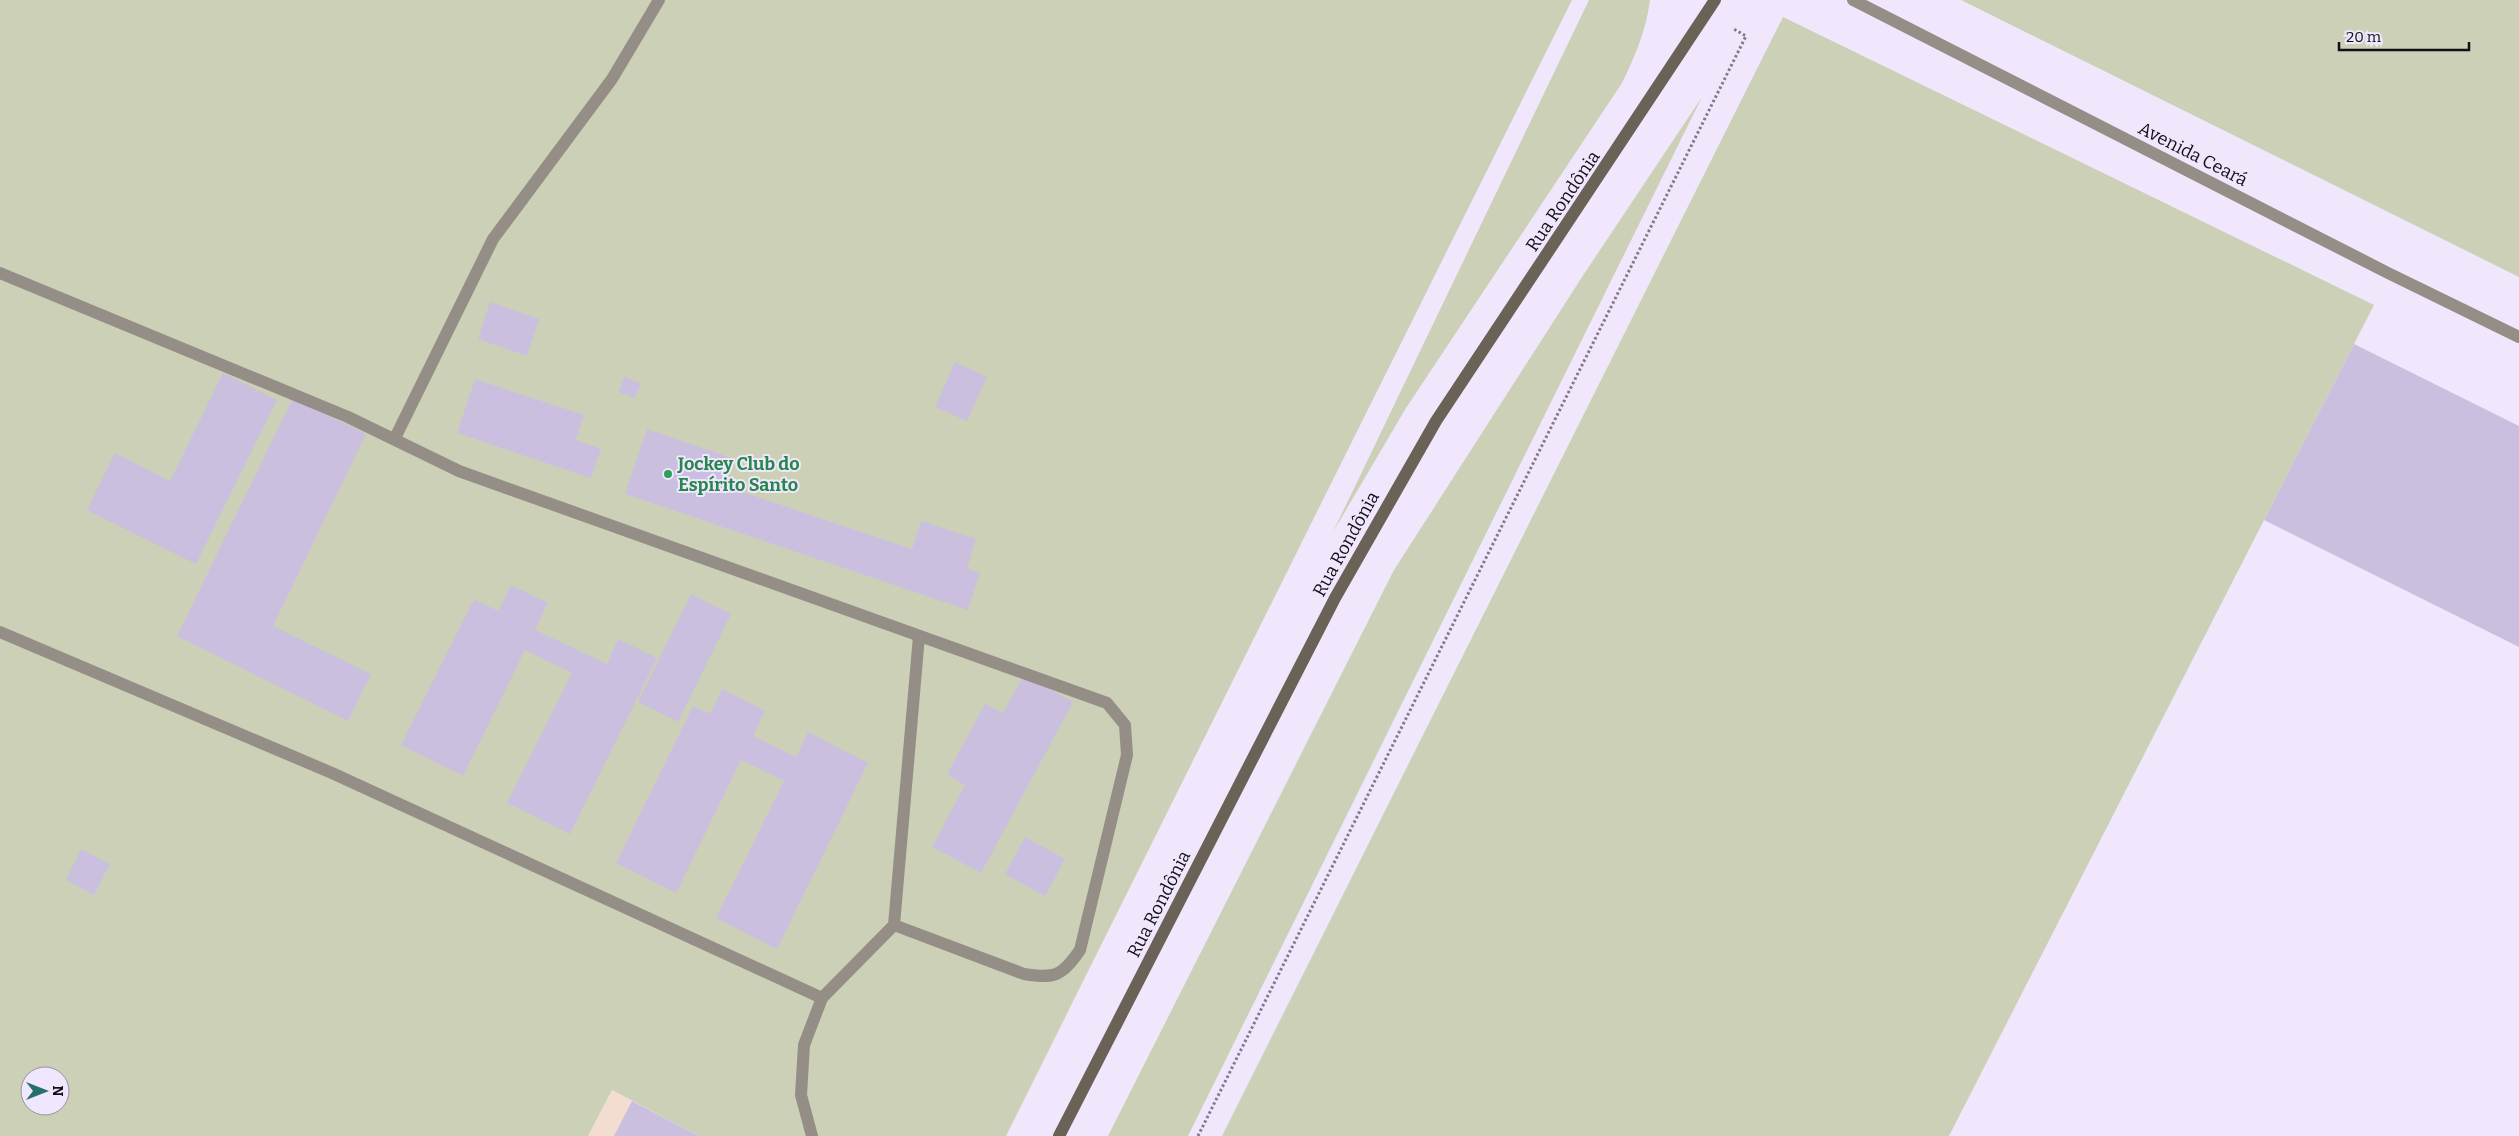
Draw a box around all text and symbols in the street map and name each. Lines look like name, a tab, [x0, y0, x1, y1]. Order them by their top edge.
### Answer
scale bar	[2339, 20, 2469, 52]
text: 20 m	[2346, 28, 2382, 46]
street label: Avenida Ceará	[2135, 117, 2251, 191]
street label: Rua Rondônia	[1521, 146, 1605, 256]
place label: Jockey Club do Espírito Santo	[677, 453, 800, 496]
marker: Jockey Club do Espírito Santo	[662, 468, 674, 480]
street label: Rua Rondônia	[1308, 487, 1384, 600]
street label: Rua Rondônia	[1123, 847, 1195, 961]
north arrow	[20, 1066, 70, 1116]
text: N	[49, 1086, 66, 1097]

